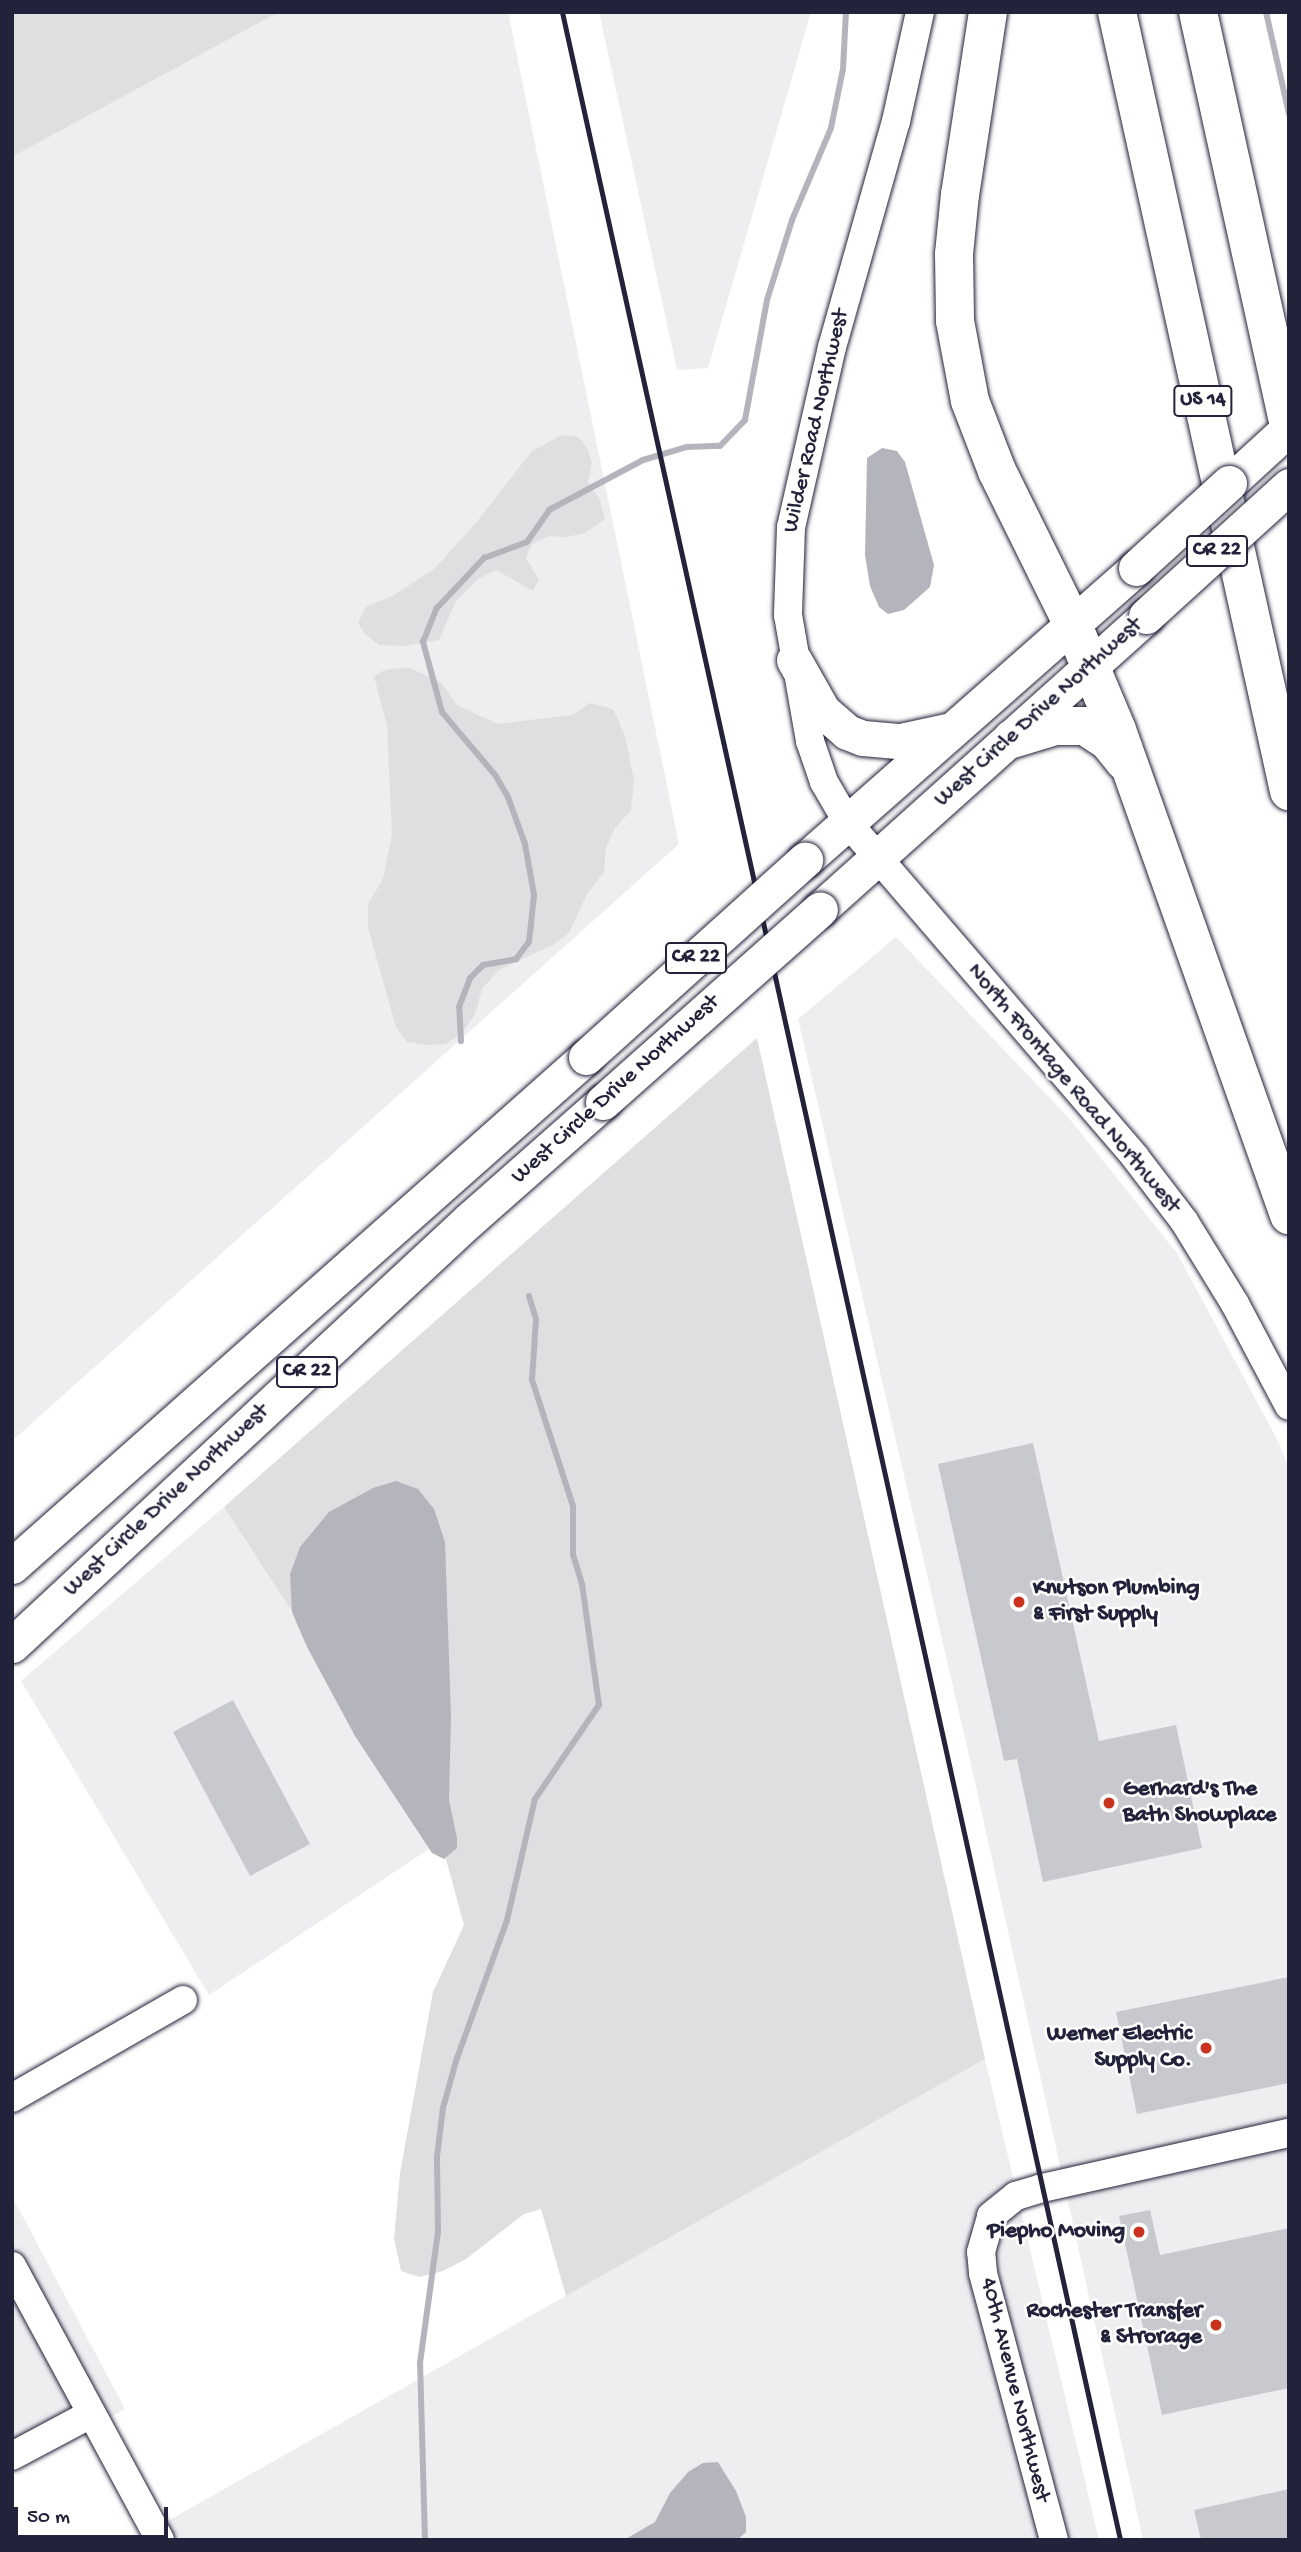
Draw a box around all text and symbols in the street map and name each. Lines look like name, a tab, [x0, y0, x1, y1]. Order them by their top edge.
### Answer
street label: Wilder Road Northwest	[778, 307, 856, 535]
road number: US 14	[1173, 384, 1233, 418]
road number: CR 22	[1186, 534, 1248, 568]
street label: West Circle Drive Northwest	[929, 612, 1149, 814]
road number: CR 22	[664, 940, 728, 976]
street label: North Frontage Road Northwest	[960, 958, 1186, 1220]
street label: West Circle Drive Northwest	[506, 989, 726, 1191]
road number: CR 22	[276, 1354, 338, 1390]
street label: West Circle Drive Northwest	[59, 1399, 275, 1603]
place label: Knutson Plumbing & First Supply	[1033, 1575, 1200, 1629]
marker: Knutson Plumbing & First Supply	[1011, 1594, 1027, 1610]
place label: Gerhard's The Bath Showplace	[1123, 1776, 1276, 1830]
marker: Gerhard's The Bath Showplace	[1101, 1795, 1117, 1811]
place label: Werner Electric Supply Co.	[1047, 2021, 1192, 2075]
marker: Werner Electric Supply Co.	[1198, 2040, 1214, 2056]
place label: Piepho Moving	[987, 2218, 1125, 2246]
marker: Piepho Moving	[1131, 2224, 1147, 2240]
street label: 40th Avenue Northwest	[973, 2275, 1055, 2505]
place label: Rochester Transfer & Strorage	[1026, 2298, 1202, 2352]
marker: Rochester Transfer & Strorage	[1208, 2317, 1224, 2333]
scale bar	[18, 2492, 172, 2536]
text: 50 m	[27, 2506, 70, 2531]

